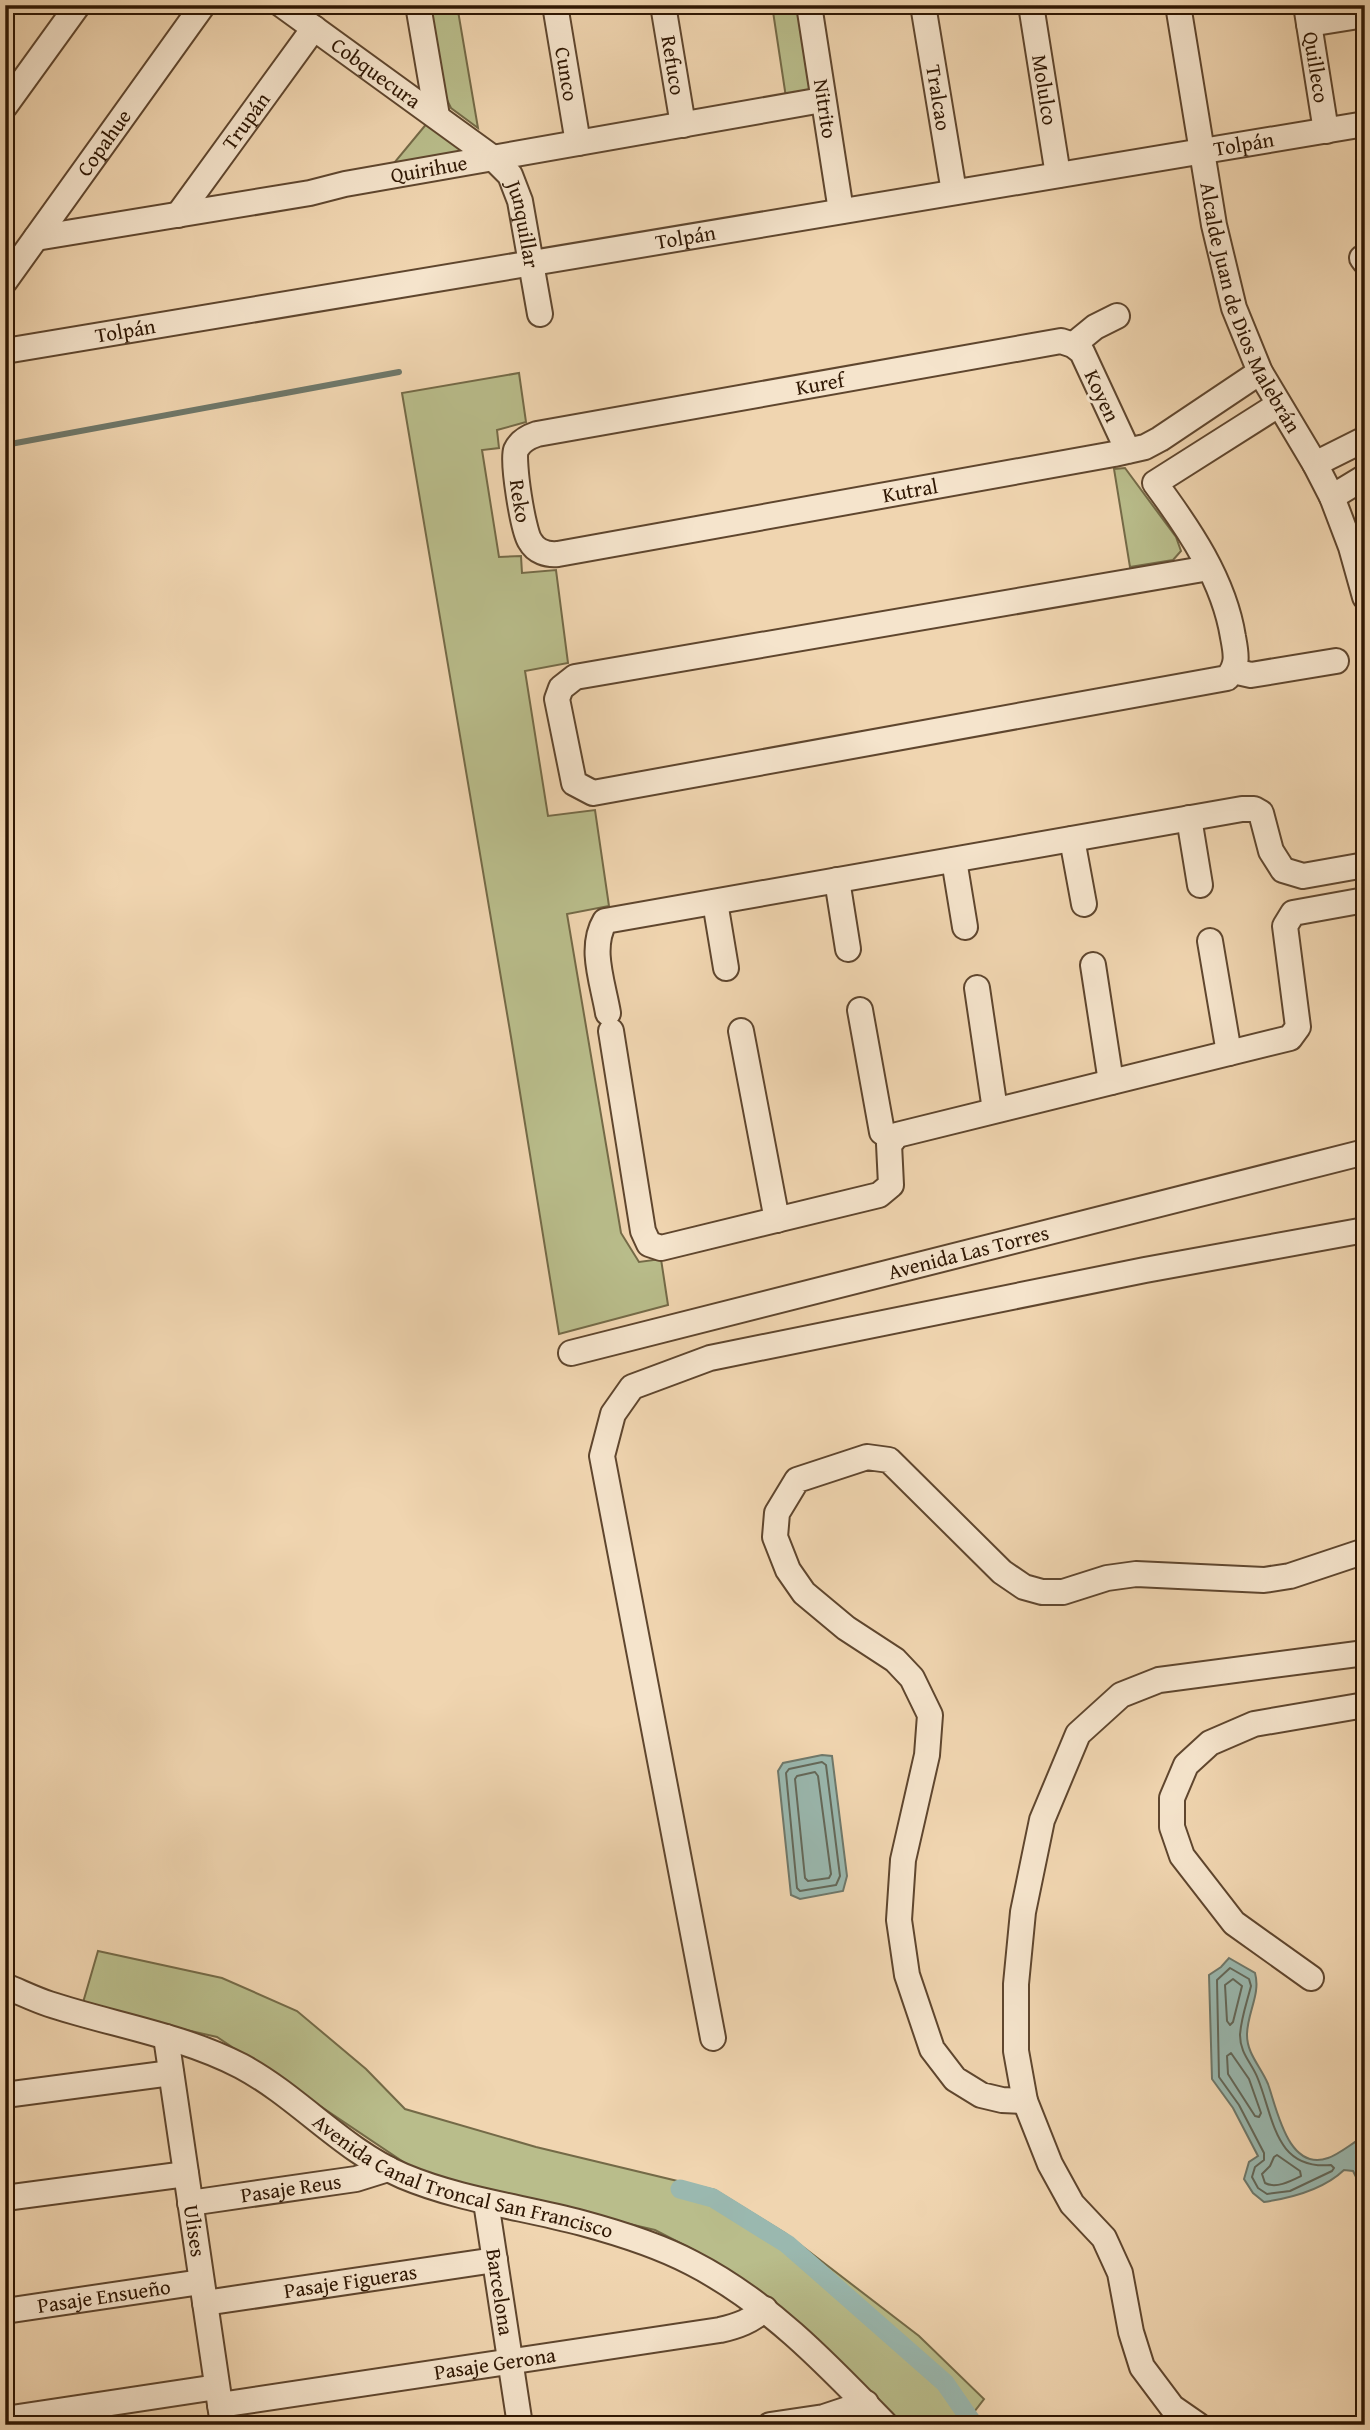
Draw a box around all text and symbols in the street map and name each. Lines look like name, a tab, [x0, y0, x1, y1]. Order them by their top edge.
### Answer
street label: Quilleco	[1295, 29, 1337, 105]
street label: Cobquecura	[325, 30, 428, 116]
street label: Refuco	[653, 33, 694, 97]
street label: Cunco	[547, 44, 587, 103]
street label: Molulco	[1024, 52, 1066, 127]
street label: Tralcao	[918, 63, 960, 133]
street label: Nitrito	[806, 77, 846, 141]
street label: Trupán	[214, 85, 278, 156]
street label: Copahue	[69, 102, 139, 183]
street label: Tolpán	[1211, 123, 1276, 164]
street label: Quirihue	[388, 147, 470, 191]
street label: Junquillar	[497, 173, 548, 271]
street label: Alcalde Juan de Dios Malebrán	[1192, 180, 1309, 439]
street label: Tolpán	[653, 217, 718, 257]
street label: Tolpán	[93, 310, 158, 351]
street label: Kuref	[793, 364, 849, 403]
street label: Koyen	[1077, 364, 1128, 427]
street label: Kutral	[880, 470, 940, 510]
street label: Reko	[502, 478, 539, 525]
street label: Avenida Las Torres	[885, 1217, 1052, 1287]
street label: Avenida Canal Troncal San Francisco	[306, 2106, 617, 2246]
street label: Pasaje Reus	[239, 2165, 343, 2210]
street label: Ulises	[176, 2203, 214, 2259]
street label: Barcelona	[478, 2246, 522, 2338]
street label: Pasaje Figueras	[282, 2256, 419, 2306]
street label: Pasaje Ensueño	[35, 2271, 172, 2321]
street label: Pasaje Gerona	[432, 2339, 558, 2388]

